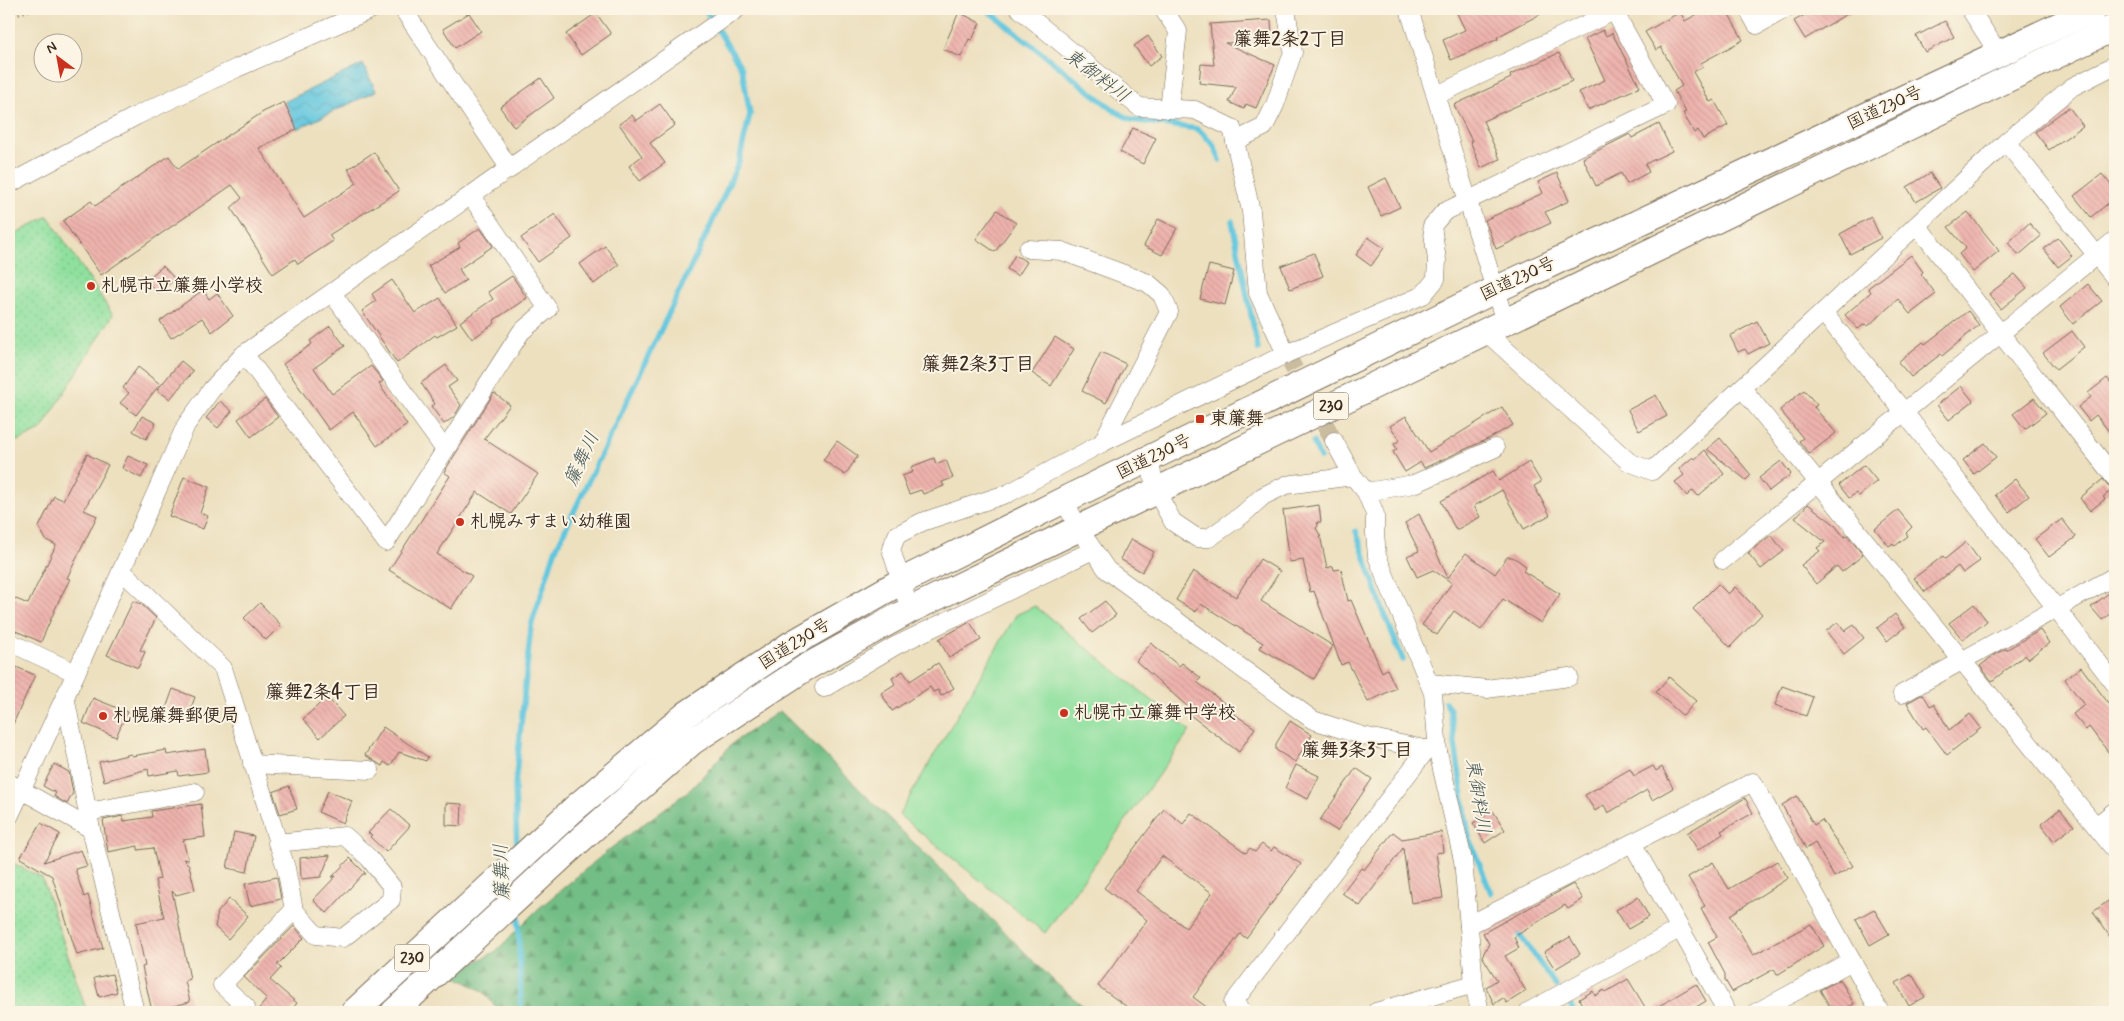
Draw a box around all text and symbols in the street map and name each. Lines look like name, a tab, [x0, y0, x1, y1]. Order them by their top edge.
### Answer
district label: 簾舞2条2丁目	[1233, 27, 1347, 52]
north arrow	[32, 32, 82, 82]
text: N	[43, 38, 60, 58]
water label: 東御料川	[1059, 43, 1135, 109]
street label: 国道230号	[1843, 80, 1927, 136]
street label: 国道230号	[1476, 251, 1560, 307]
place label: 札幌市立簾舞小学校	[101, 274, 263, 298]
marker: 札幌市立簾舞小学校	[85, 280, 97, 292]
district label: 簾舞2条3丁目	[922, 352, 1034, 377]
road number: 230	[1314, 392, 1348, 420]
place label: 東簾舞	[1210, 407, 1264, 431]
marker: 東簾舞	[1194, 413, 1206, 425]
water label: 簾舞川	[559, 428, 605, 490]
street label: 国道230号	[1112, 428, 1196, 486]
place label: 札幌みすまい幼稚園	[470, 510, 632, 534]
marker: 札幌みすまい幼稚園	[454, 516, 466, 528]
street label: 国道230号	[754, 612, 836, 676]
district label: 簾舞2条4丁目	[265, 680, 381, 705]
place label: 札幌市立簾舞中学校	[1074, 701, 1236, 725]
place label: 札幌簾舞郵便局	[113, 704, 239, 728]
marker: 札幌市立簾舞中学校	[1058, 707, 1070, 719]
marker: 札幌簾舞郵便局	[97, 710, 109, 722]
district label: 簾舞3条3丁目	[1301, 738, 1413, 763]
water label: 東御料川	[1460, 757, 1496, 835]
water label: 簾舞川	[489, 843, 515, 901]
road number: 230	[394, 944, 430, 971]

